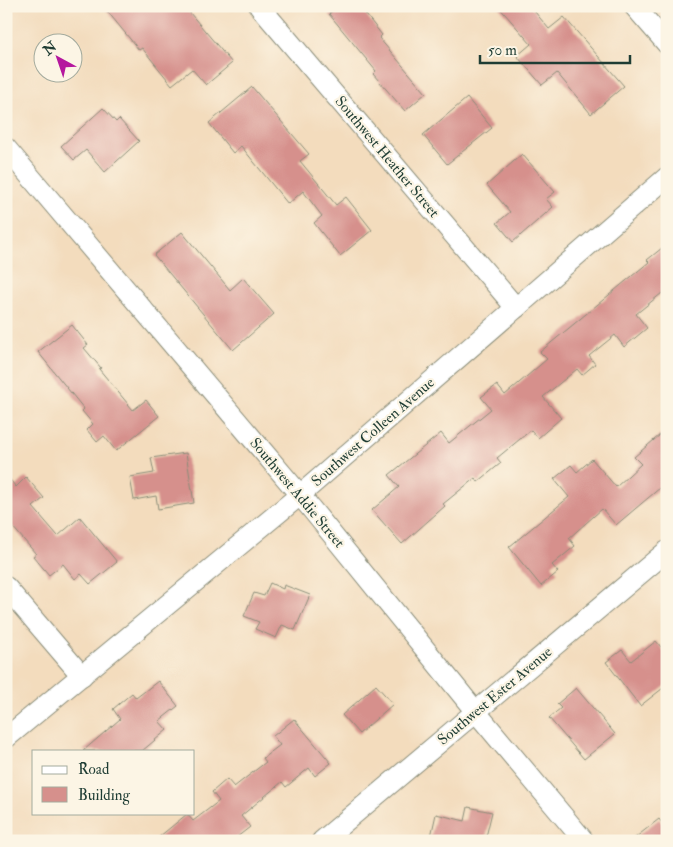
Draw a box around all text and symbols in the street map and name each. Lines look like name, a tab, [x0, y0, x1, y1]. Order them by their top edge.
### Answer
north arrow	[32, 32, 82, 82]
scale bar	[480, 32, 630, 64]
text: N	[39, 38, 61, 60]
text: 50 m	[488, 41, 517, 60]
street label: Southwest Heather Street	[331, 92, 443, 222]
street label: Southwest Colleen Avenue	[308, 373, 438, 491]
street label: Southwest Addie Street	[245, 434, 349, 552]
street label: Southwest Ester Avenue	[434, 643, 556, 749]
legend	[32, 750, 195, 814]
text: Road	[78, 760, 110, 779]
text: Building	[78, 786, 130, 805]

